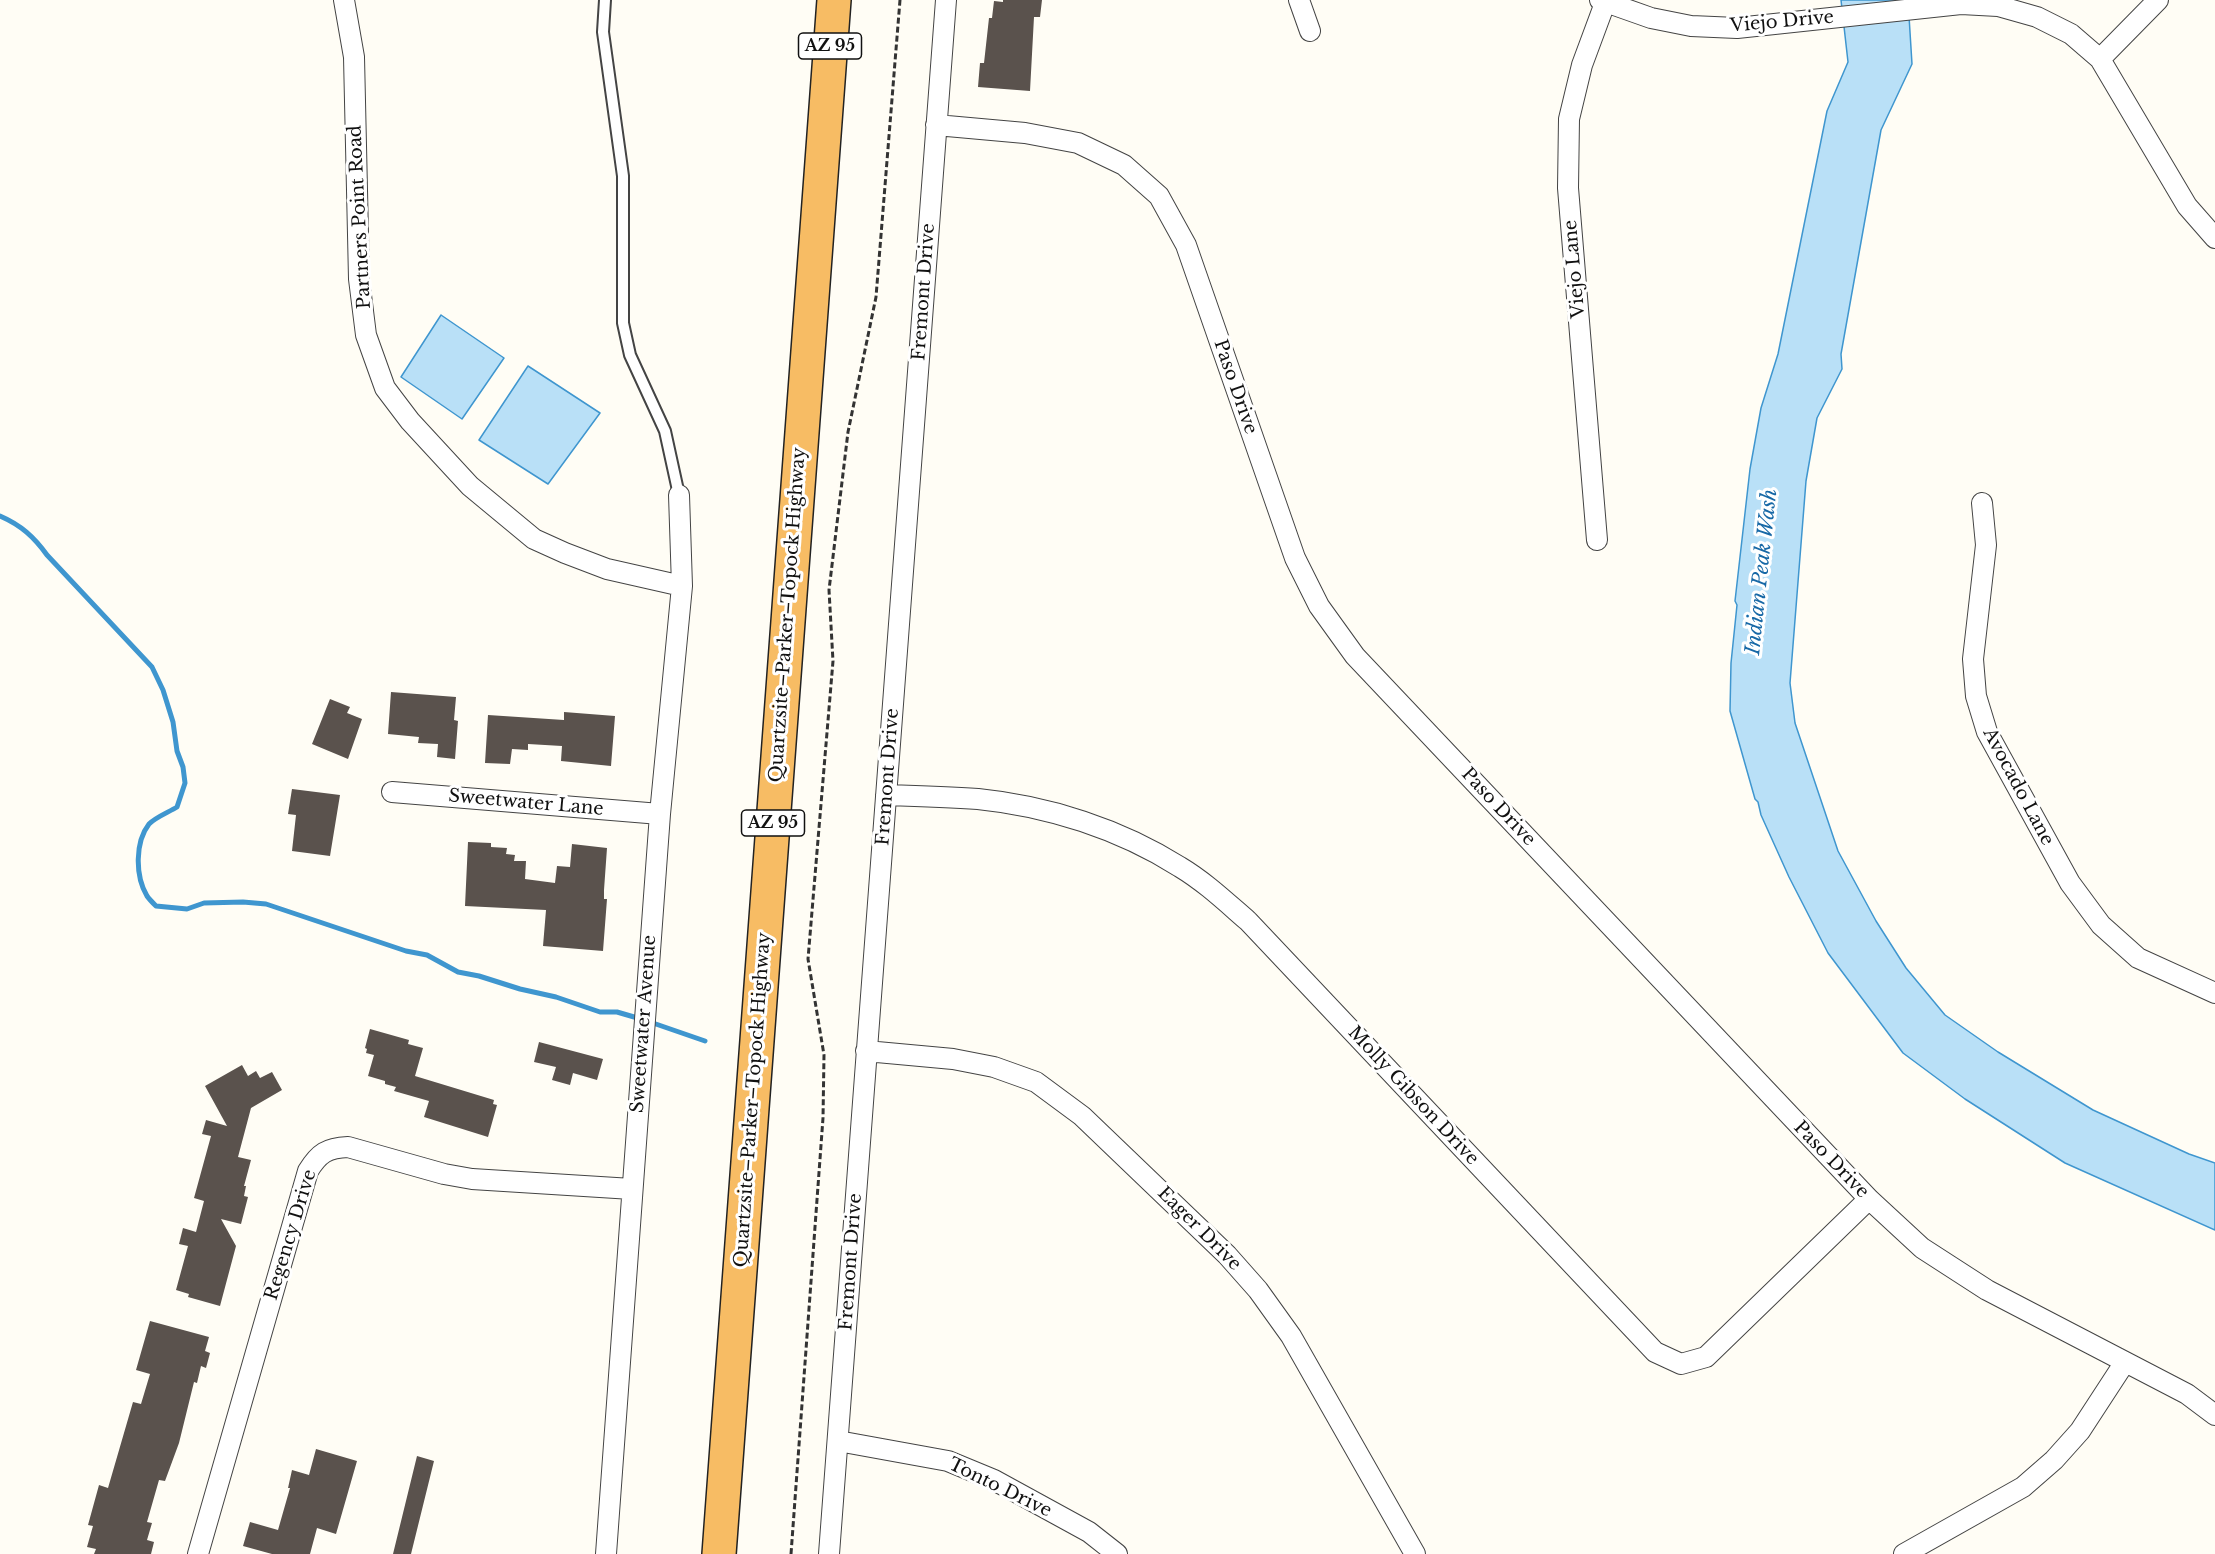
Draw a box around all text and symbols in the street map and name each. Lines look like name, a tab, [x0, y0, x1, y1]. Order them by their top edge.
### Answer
street label: Viejo Drive	[1729, 7, 1835, 37]
road number: AZ 95	[798, 33, 862, 59]
street label: Partners Point Road	[344, 124, 376, 310]
street label: Viejo Lane	[1560, 219, 1590, 319]
street label: Fremont Drive	[908, 223, 940, 361]
street label: Paso Drive	[1209, 337, 1261, 437]
street label: Quartzsite–Parker–Topock Highway	[766, 447, 810, 783]
water label: Indian Peak Wash	[1741, 488, 1783, 656]
street label: Fremont Drive	[872, 708, 904, 846]
street label: Avocado Lane	[1978, 725, 2058, 849]
street label: Paso Drive	[1456, 764, 1540, 850]
street label: Sweetwater Lane	[448, 785, 604, 821]
road number: AZ 95	[742, 810, 804, 836]
street label: Quartzsite–Parker–Topock Highway	[731, 932, 775, 1268]
street label: Sweetwater Avenue	[627, 934, 661, 1114]
street label: Molly Gibson Drive	[1343, 1022, 1483, 1170]
street label: Paso Drive	[1789, 1117, 1873, 1203]
street label: Regency Drive	[261, 1167, 321, 1303]
street label: Eager Drive	[1153, 1183, 1245, 1275]
street label: Fremont Drive	[835, 1193, 867, 1331]
street label: Tonto Drive	[945, 1454, 1055, 1522]

